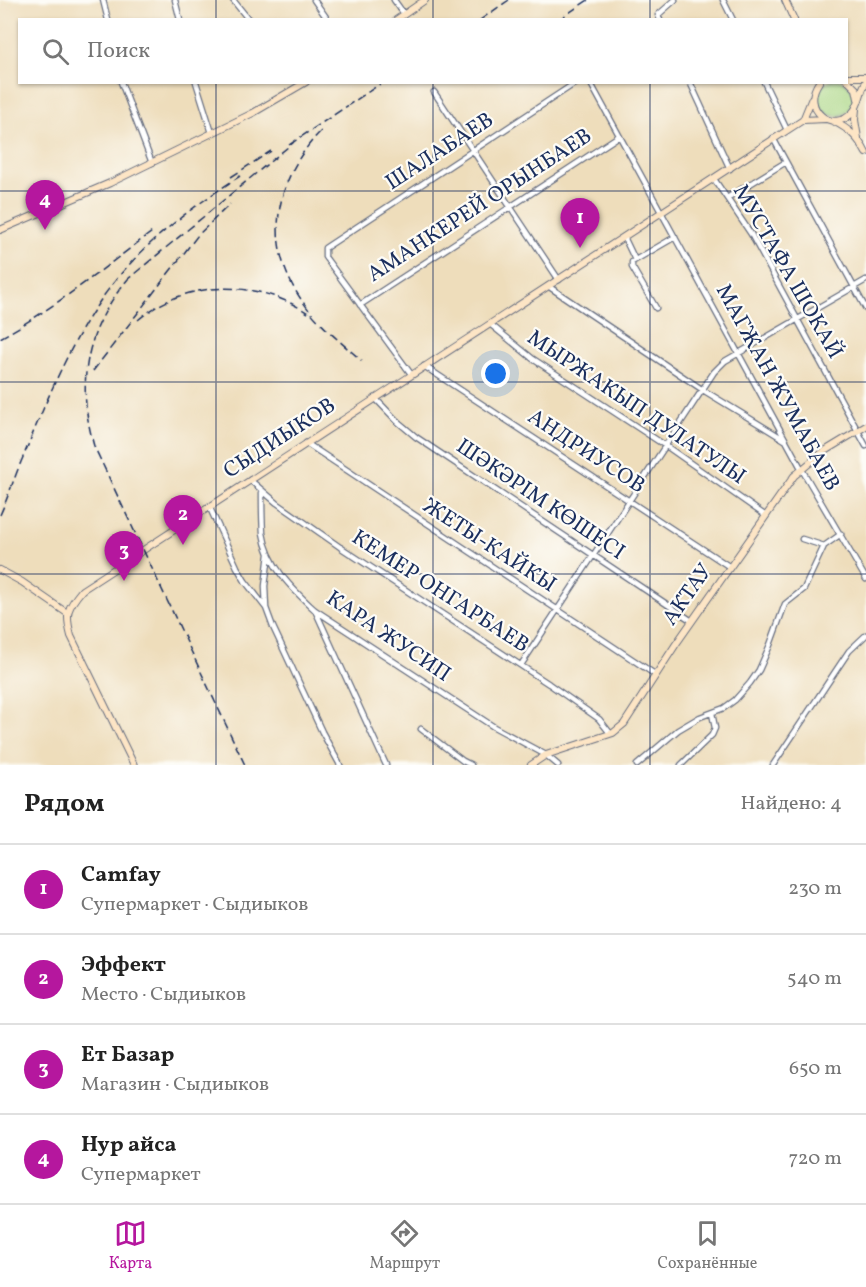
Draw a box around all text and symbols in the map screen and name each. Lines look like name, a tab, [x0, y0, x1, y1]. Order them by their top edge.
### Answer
search box	[18, 18, 848, 84]
icon: search	[39, 35, 72, 68]
text: Поиск	[87, 36, 150, 67]
street label: ШАЛАБАЕВ	[380, 105, 500, 199]
street label: АМАНКЕРЕЙ ОРЫНБАЕВ	[361, 121, 599, 291]
street label: МУСТАФА ШОКАЙ	[724, 179, 850, 365]
pin: 4	[26, 180, 64, 230]
pin: 1	[560, 198, 600, 248]
street label: МАГЖАН ЖУМАБАЕВ	[707, 279, 847, 497]
street label: МЫРЖАКЫП ДУЛАТУЛЫ	[521, 323, 751, 493]
your location	[481, 359, 510, 388]
street label: СЫДИЫКОВ	[218, 391, 342, 487]
street label: АНДРИУСОВ	[521, 402, 651, 502]
street label: ШӘКӘРІМ КӨШЕСІ	[449, 432, 631, 568]
street label: ЖЕТЫ-КАЙКЫ	[416, 491, 562, 601]
pin: 2	[164, 496, 202, 545]
street label: КЕМЕР ОНГАРБАЕВ	[345, 523, 535, 661]
pin: 3	[104, 532, 144, 581]
street label: АКТАУ	[655, 558, 721, 632]
street label: КАРА ЖУСИП	[319, 584, 457, 690]
text: Рядом	[24, 786, 104, 822]
text: Найдено: 4	[741, 790, 842, 818]
text: Camfay	[81, 860, 161, 891]
text: 1	[39, 875, 48, 903]
text: 230 m	[788, 875, 842, 903]
text: Супермаркет · Сыдиыков	[81, 891, 309, 919]
text: Эффект	[81, 950, 166, 981]
text: 2	[38, 965, 49, 993]
text: 540 m	[787, 965, 842, 993]
text: Место · Сыдиыков	[81, 981, 246, 1009]
text: Ет Базар	[81, 1040, 174, 1071]
text: 3	[38, 1055, 49, 1083]
text: 650 m	[789, 1055, 842, 1083]
text: Магазин · Сыдиыков	[81, 1071, 269, 1099]
text: Нур айса	[81, 1130, 176, 1161]
text: 4	[37, 1145, 50, 1173]
text: 720 m	[788, 1145, 842, 1173]
text: Супермаркет	[81, 1161, 201, 1189]
tab: Карта	[109, 1217, 152, 1275]
tab: Маршрут	[369, 1217, 440, 1275]
tab: Сохранённые	[657, 1217, 757, 1275]

